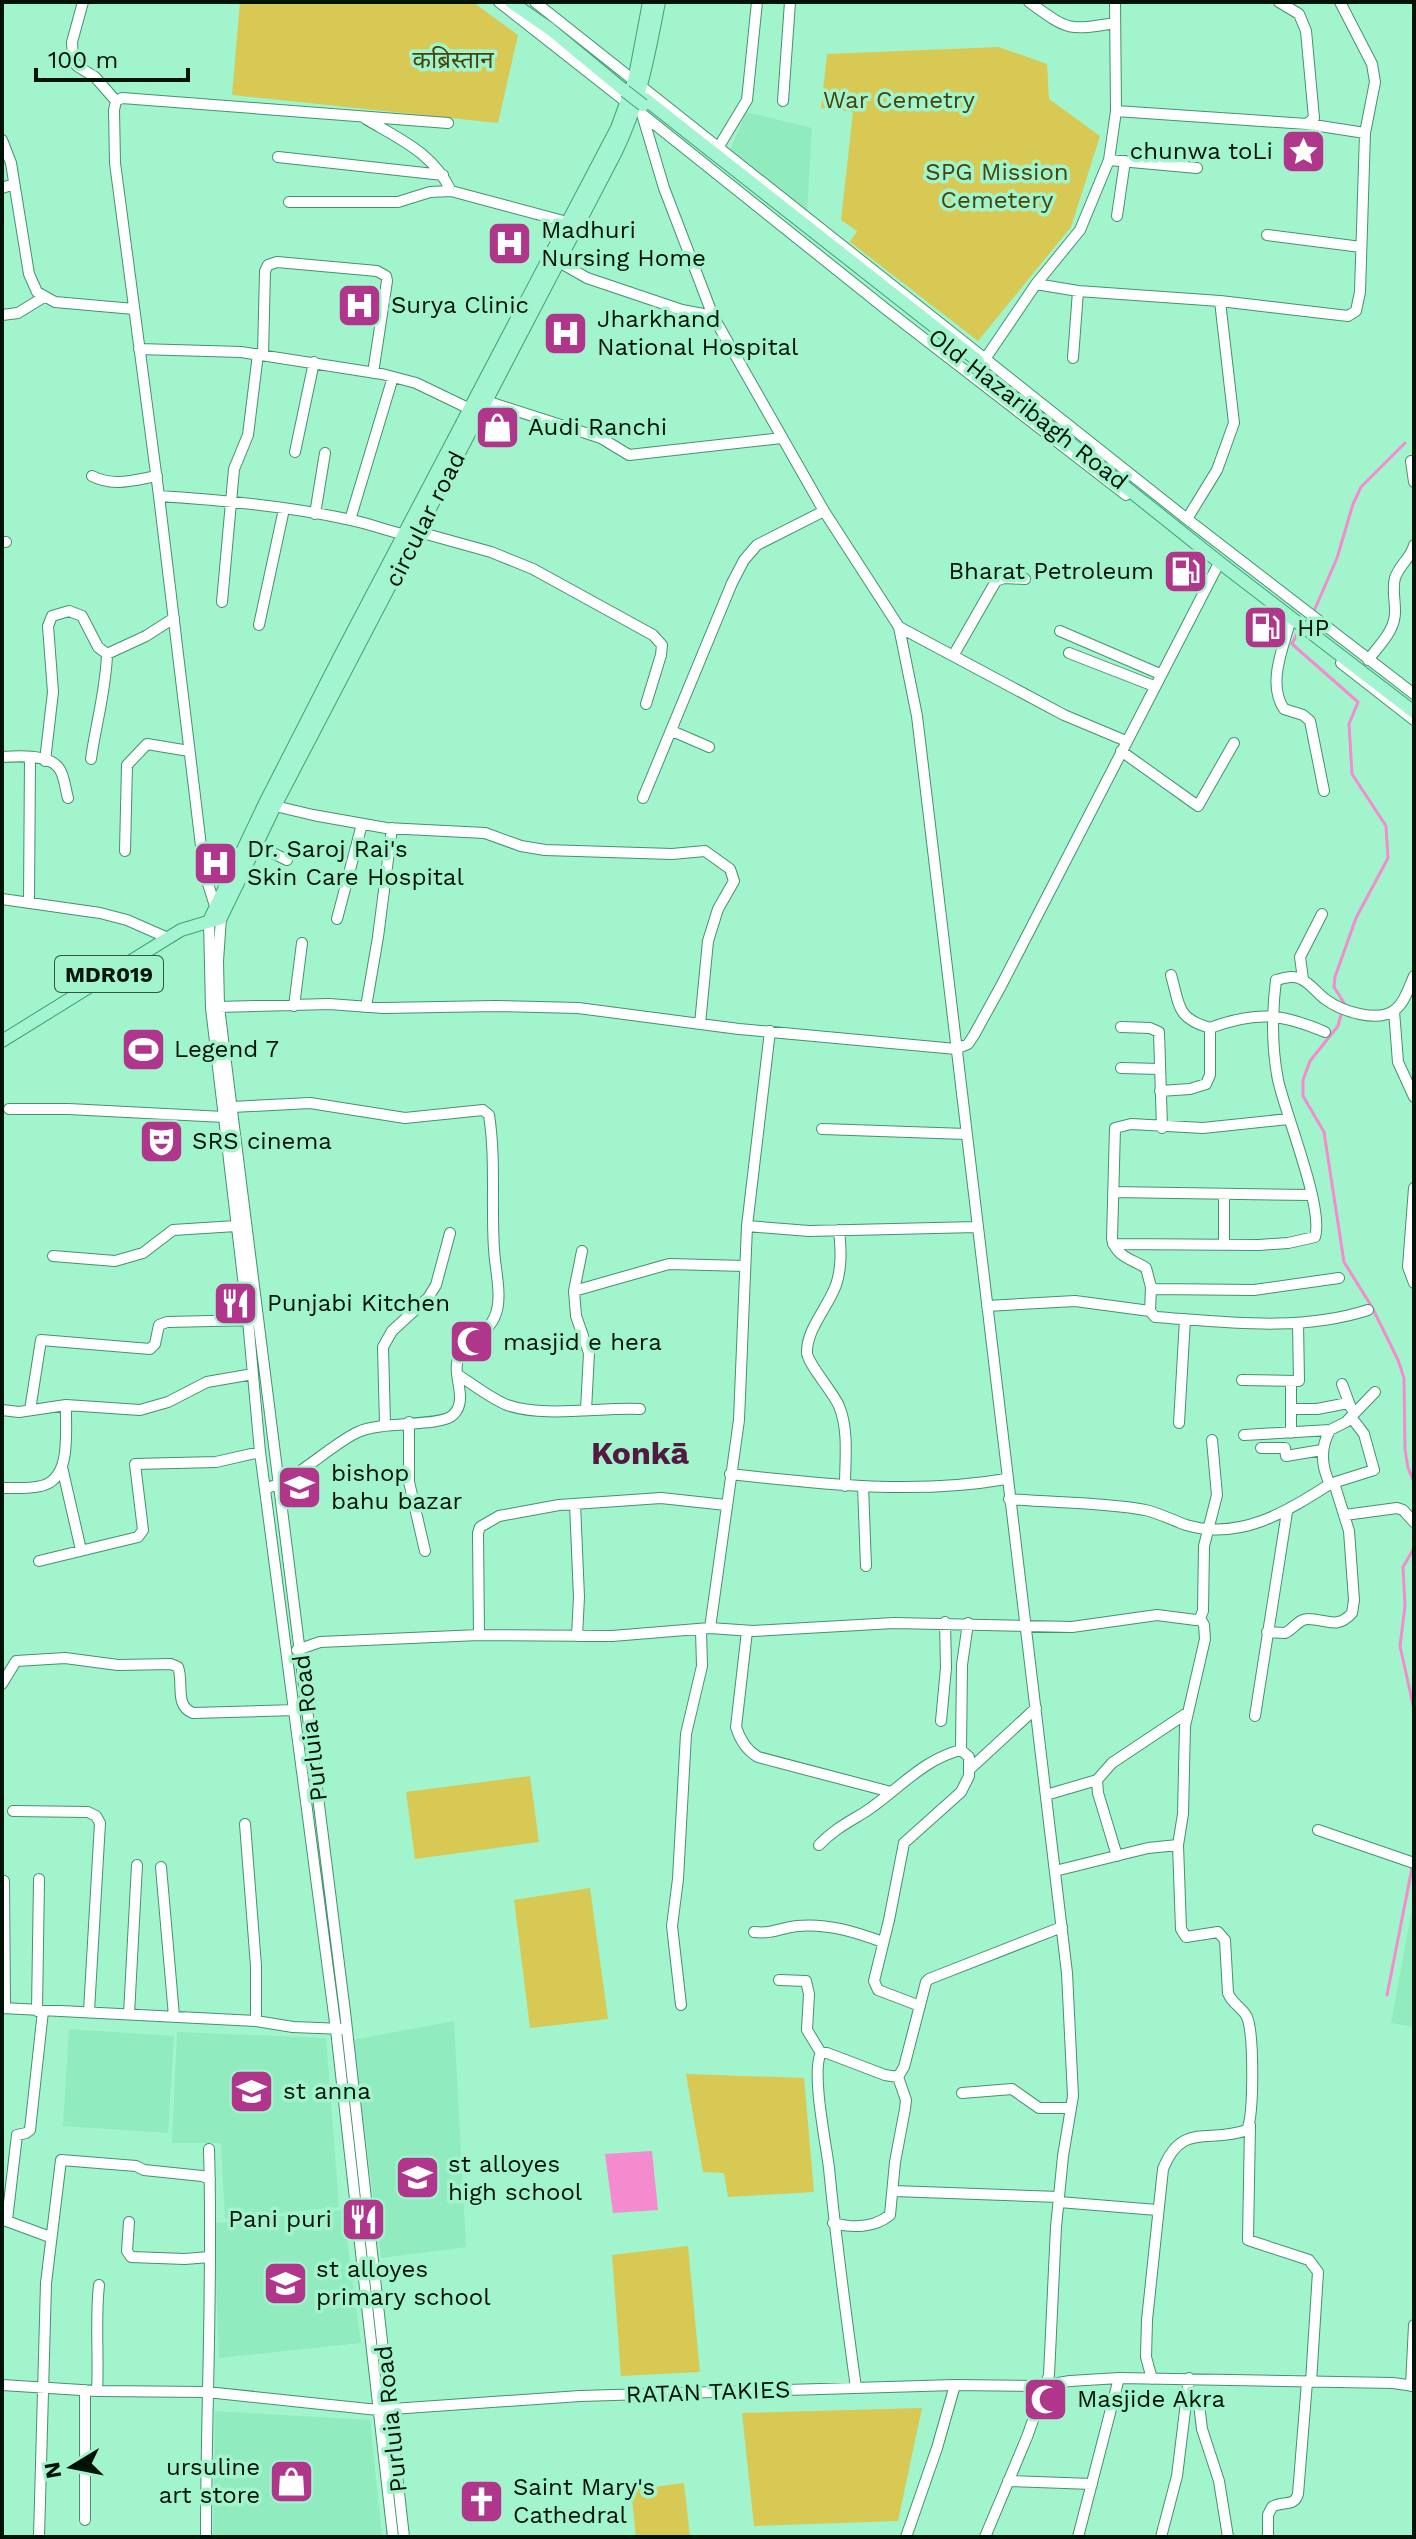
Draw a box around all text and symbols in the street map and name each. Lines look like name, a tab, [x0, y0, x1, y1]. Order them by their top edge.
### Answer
scale bar	[36, 32, 188, 82]
text: 100 m	[48, 46, 118, 74]
park label: कब्रिस्तान	[413, 46, 494, 74]
park label: War Cemetry	[823, 86, 976, 114]
place icon: chunwa toLi	[1280, 127, 1328, 175]
place label: chunwa toLi	[1130, 137, 1273, 165]
park label: SPG Mission Cemetery	[925, 158, 1069, 214]
place label: Madhuri Nursing Home	[541, 216, 706, 272]
hospital icon: Madhuri Nursing Home	[486, 220, 534, 268]
hospital icon: Surya Clinic	[336, 281, 384, 329]
place label: Surya Clinic	[391, 291, 529, 319]
place label: Jharkhand National Hospital	[597, 305, 799, 361]
hospital icon: Jharkhand National Hospital	[542, 309, 590, 357]
street label: Old Hazaribagh Road	[923, 322, 1133, 496]
shop icon: Audi Ranchi	[473, 403, 521, 451]
place label: Audi Ranchi	[528, 413, 667, 441]
street label: circular road	[379, 447, 471, 591]
fuel station icon: Bharat Petroleum	[1161, 547, 1209, 595]
place label: Bharat Petroleum	[948, 557, 1154, 585]
fuel station icon: HP	[1242, 604, 1290, 652]
place label: HP	[1297, 614, 1329, 642]
place label: Dr. Saroj Rai's Skin Care Hospital	[247, 835, 464, 891]
hospital icon: Dr. Saroj Rai's Skin Care Hospital	[192, 839, 240, 887]
road number: MDR019	[55, 956, 163, 992]
sports icon: Legend 7	[119, 1025, 167, 1073]
place label: Legend 7	[174, 1035, 279, 1063]
theatre icon: SRS cinema	[137, 1117, 185, 1165]
place label: SRS cinema	[192, 1127, 332, 1155]
restaurant icon: Punjabi Kitchen	[212, 1279, 260, 1327]
place label: Punjabi Kitchen	[267, 1289, 450, 1317]
mosque icon: masjid e hera	[448, 1318, 496, 1366]
place label: masjid e hera	[503, 1328, 662, 1356]
district label: Konkā	[591, 1434, 690, 1472]
place label: bishop bahu bazar	[331, 1459, 463, 1515]
school or university icon: bishop bahu bazar	[276, 1463, 324, 1511]
street label: Purluia Road	[287, 1653, 333, 1803]
school or university icon: st anna	[228, 2067, 276, 2115]
place label: st anna	[283, 2077, 371, 2105]
place label: st alloyes high school	[448, 2150, 583, 2206]
school or university icon: st alloyes high school	[393, 2154, 441, 2202]
restaurant icon: Pani puri	[339, 2195, 387, 2243]
place label: Pani puri	[228, 2205, 332, 2233]
place label: st alloyes primary school	[316, 2255, 491, 2311]
school or university icon: st alloyes primary school	[261, 2259, 309, 2307]
street label: Purluia Road	[369, 2344, 413, 2494]
street label: RATAN TAKIES	[625, 2375, 791, 2409]
mosque icon: Masjide Akra	[1022, 2375, 1070, 2423]
place label: Masjide Akra	[1077, 2385, 1225, 2413]
north arrow	[32, 2427, 112, 2507]
place label: ursuline art store	[159, 2453, 260, 2509]
shop icon: ursuline art store	[267, 2457, 315, 2505]
text: N	[39, 2460, 67, 2481]
place label: Saint Mary's Cathedral	[513, 2473, 655, 2529]
church icon: Saint Mary's Cathedral	[458, 2477, 506, 2525]

